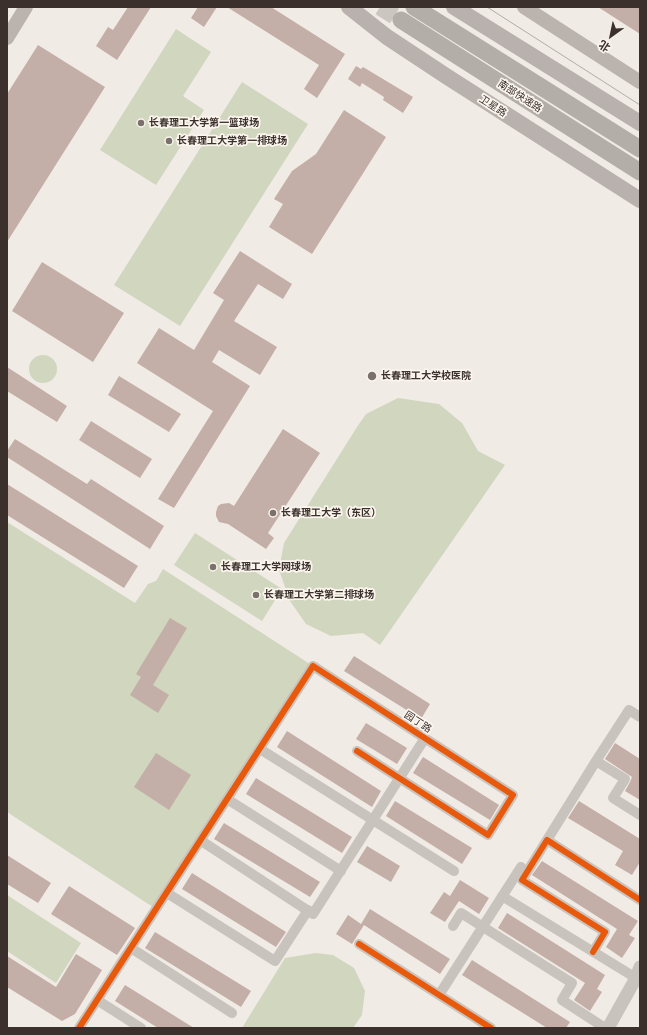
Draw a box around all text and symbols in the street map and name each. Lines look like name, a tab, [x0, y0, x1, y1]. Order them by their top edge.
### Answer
north arrow	[591, 16, 631, 56]
text: 北	[597, 38, 612, 54]
street label: 南部快速路	[496, 77, 544, 115]
street label: 卫星路	[477, 93, 509, 119]
place label: 长春理工大学第一篮球场	[149, 117, 259, 129]
marker: 长春理工大学第一篮球场	[136, 118, 146, 128]
place label: 长春理工大学第一排球场	[177, 135, 287, 147]
marker: 长春理工大学第一排球场	[164, 136, 174, 146]
marker: 长春理工大学校医院	[366, 370, 378, 382]
place label: 长春理工大学校医院	[381, 370, 471, 382]
place label: 长春理工大学（东区）	[281, 507, 381, 519]
marker: 长春理工大学（东区）	[268, 508, 278, 518]
place label: 长春理工大学网球场	[221, 561, 311, 573]
marker: 长春理工大学网球场	[208, 562, 218, 572]
place label: 长春理工大学第二排球场	[264, 589, 374, 601]
marker: 长春理工大学第二排球场	[251, 590, 261, 600]
street label: 园丁路	[402, 709, 434, 735]

